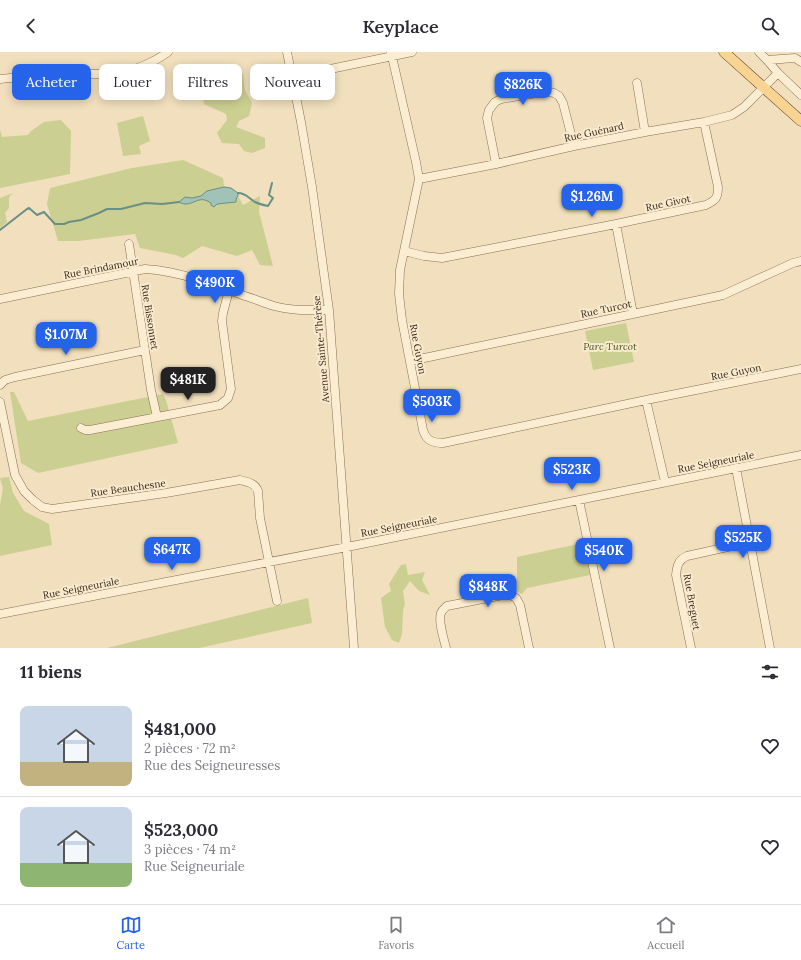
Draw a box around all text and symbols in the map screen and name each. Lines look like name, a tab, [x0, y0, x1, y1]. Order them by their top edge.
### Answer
icon: back	[20, 15, 42, 37]
text: Keyplace	[362, 15, 439, 38]
icon: search	[759, 15, 781, 37]
chip: Acheter	[12, 64, 91, 100]
chip: Louer	[99, 64, 165, 100]
chip: Filtres	[173, 64, 242, 100]
chip: Nouveau	[250, 64, 335, 100]
pin: $826K	[495, 72, 551, 106]
text: $826K	[504, 76, 542, 93]
street label: Rue Guénard	[563, 119, 625, 145]
pin: $1.26M	[559, 184, 625, 218]
text: $1.26M	[571, 188, 614, 205]
street label: Rue Givot	[644, 192, 692, 214]
street label: Rue Brindamour	[63, 254, 140, 282]
pin: $490K	[187, 270, 243, 304]
text: $490K	[195, 274, 235, 291]
street label: Rue Bissonnet	[138, 284, 162, 351]
street label: Avenue Sainte-Thérèse	[310, 294, 332, 404]
street label: Rue Turcot	[579, 297, 633, 321]
pin: $1.07M	[33, 322, 99, 356]
street label: Rue Guyon	[407, 323, 429, 375]
text: $1.07M	[45, 326, 87, 343]
park label: Parc Turcot	[583, 340, 637, 353]
street label: Rue Guyon	[710, 361, 762, 383]
pin: $481K	[160, 367, 216, 401]
text: $481K	[170, 371, 206, 388]
pin: $503K	[404, 389, 460, 423]
text: $503K	[412, 393, 452, 410]
street label: Rue Seigneuriale	[677, 448, 756, 476]
pin: $523K	[544, 457, 600, 491]
text: $523K	[553, 461, 591, 478]
street label: Rue Beauchesne	[90, 476, 167, 500]
street label: Rue Seigneuriale	[360, 512, 439, 540]
pin: $525K	[715, 525, 771, 559]
text: $525K	[724, 529, 762, 546]
pin: $647K	[144, 537, 200, 571]
pin: $540K	[576, 538, 632, 572]
text: $647K	[153, 541, 191, 558]
text: $540K	[584, 542, 624, 559]
street label: Rue Breguet	[681, 573, 703, 631]
street label: Rue Seigneuriale	[42, 574, 121, 602]
pin: $848K	[460, 574, 516, 608]
text: $848K	[469, 578, 507, 595]
text: 11 biens	[20, 661, 82, 683]
icon: filters	[759, 661, 781, 683]
text: $481,000	[144, 718, 216, 740]
icon: home	[52, 722, 100, 770]
icon: heart	[759, 735, 781, 757]
text: 2 pièces · 72 m²	[144, 740, 236, 757]
text: Rue des Seigneuresses	[144, 757, 280, 774]
text: $523,000	[144, 819, 218, 841]
icon: home	[52, 823, 100, 871]
icon: heart	[759, 836, 781, 858]
text: 3 pièces · 74 m²	[144, 841, 236, 858]
text: Rue Seigneuriale	[144, 858, 245, 875]
tab: Carte	[117, 914, 145, 952]
tab: Favoris	[378, 914, 414, 952]
tab: Accueil	[647, 914, 684, 952]

